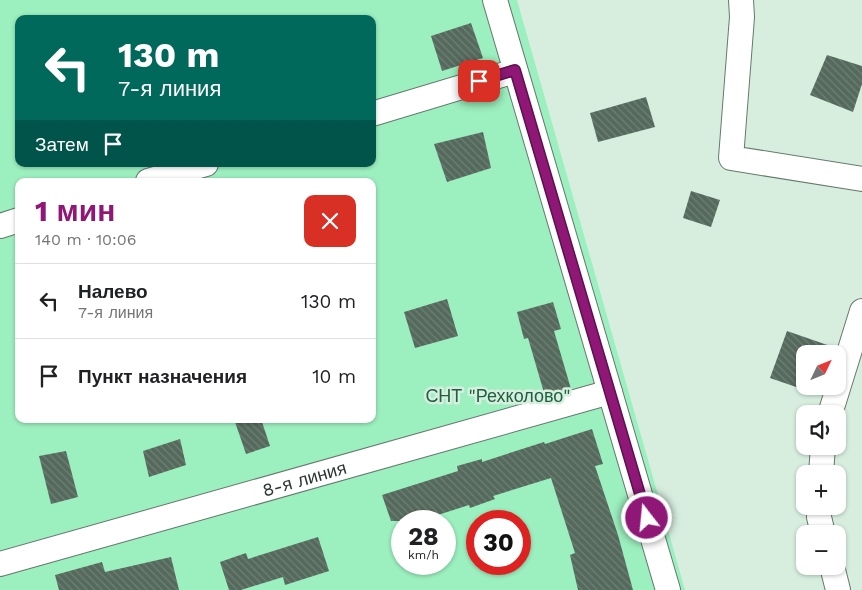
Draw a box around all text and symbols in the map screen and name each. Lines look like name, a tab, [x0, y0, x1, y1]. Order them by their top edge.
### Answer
text: 130 m	[118, 34, 219, 76]
icon: left	[35, 35, 100, 100]
pin	[458, 60, 500, 102]
icon: arrive	[465, 67, 493, 95]
text: 7-я линия	[118, 76, 221, 101]
icon: arrive	[99, 130, 127, 158]
text: Затем	[35, 133, 89, 156]
text: 1 мин	[35, 193, 115, 228]
button: close	[304, 195, 356, 247]
text: 140 m · 10:06	[35, 230, 137, 249]
text: Налево	[78, 280, 148, 303]
icon: left	[35, 287, 63, 315]
text: 130 m	[301, 290, 356, 313]
text: 7-я линия	[78, 303, 153, 322]
north arrow	[796, 345, 846, 395]
map controls	[796, 345, 846, 575]
icon: arrive	[35, 362, 63, 390]
text: Пункт назначения	[78, 365, 247, 388]
text: 10 m	[312, 365, 356, 388]
park label: СНТ "Рехколово"	[425, 385, 571, 406]
button: sound	[796, 405, 846, 455]
street label: 8-я линия	[260, 456, 349, 500]
button: +	[796, 465, 846, 515]
position arrow	[620, 491, 672, 543]
speed limit sign: 30	[466, 510, 531, 575]
text: 28	[408, 522, 439, 551]
button: −	[796, 525, 846, 575]
text: km/h	[408, 548, 439, 562]

